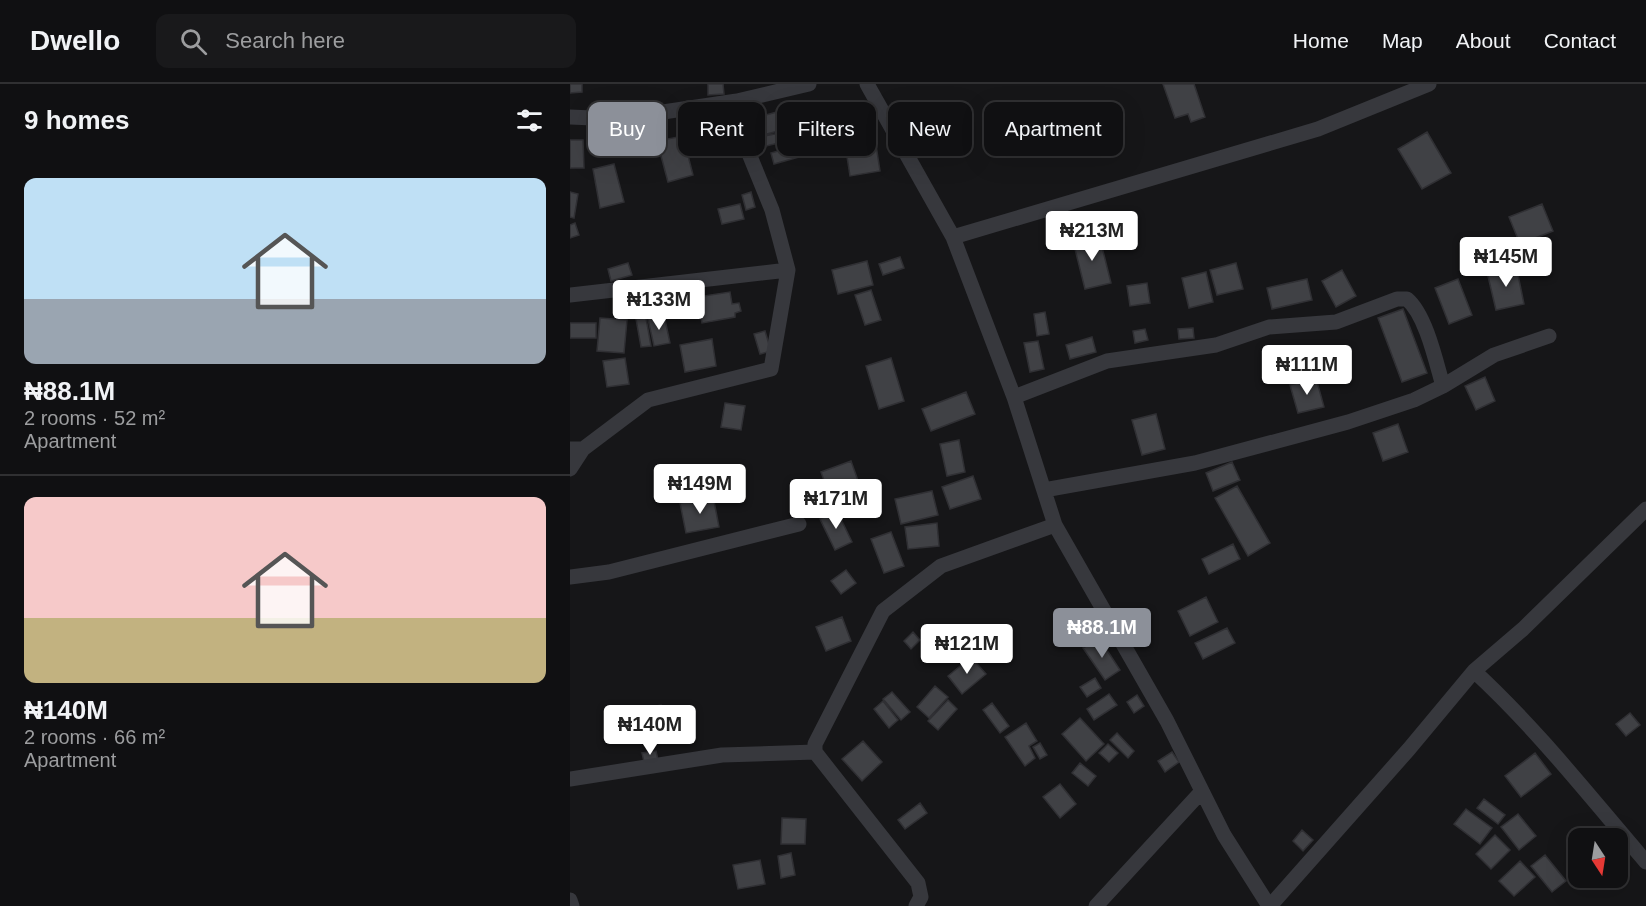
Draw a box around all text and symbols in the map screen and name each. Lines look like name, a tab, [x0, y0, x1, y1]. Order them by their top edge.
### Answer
search box	[156, 14, 576, 68]
text: Dwello	[30, 25, 120, 56]
icon: search	[177, 25, 210, 58]
text: Search here	[225, 28, 345, 53]
text: Home	[1293, 29, 1349, 52]
text: Map	[1382, 29, 1423, 52]
text: About	[1456, 29, 1511, 52]
text: Contact	[1544, 29, 1616, 52]
chip: Buy	[588, 102, 666, 156]
chip: Rent	[678, 102, 765, 156]
chip: Filters	[777, 102, 876, 156]
chip: New	[888, 102, 972, 156]
chip: Apartment	[984, 102, 1123, 156]
icon: filters	[513, 104, 546, 137]
text: 9 homes	[24, 105, 130, 135]
pin: ₦213M	[1050, 211, 1134, 262]
icon: home	[231, 217, 339, 325]
text: ₦213M	[1060, 219, 1124, 241]
pin: ₦145M	[1464, 237, 1548, 288]
text: ₦145M	[1474, 245, 1538, 267]
pin: ₦133M	[617, 280, 701, 331]
text: ₦133M	[627, 288, 691, 310]
pin: ₦111M	[1265, 345, 1349, 396]
text: ₦111M	[1276, 353, 1338, 375]
text: ₦88.1M	[24, 376, 115, 406]
text: 2 rooms · 52 m²	[24, 407, 165, 429]
text: Apartment	[24, 430, 116, 452]
pin: ₦149M	[658, 464, 742, 515]
text: ₦149M	[668, 472, 732, 494]
pin: ₦171M	[794, 479, 878, 530]
text: ₦171M	[804, 487, 868, 509]
icon: home	[231, 536, 339, 644]
pin: ₦88.1M	[1053, 608, 1151, 659]
text: ₦88.1M	[1067, 616, 1137, 638]
pin: ₦121M	[925, 624, 1009, 675]
text: ₦121M	[935, 632, 999, 654]
text: ₦140M	[24, 695, 108, 725]
pin: ₦140M	[608, 705, 692, 756]
text: ₦140M	[618, 713, 682, 735]
text: 2 rooms · 66 m²	[24, 726, 165, 748]
text: Apartment	[24, 749, 116, 771]
north arrow	[1568, 828, 1628, 888]
map controls	[1568, 828, 1628, 888]

